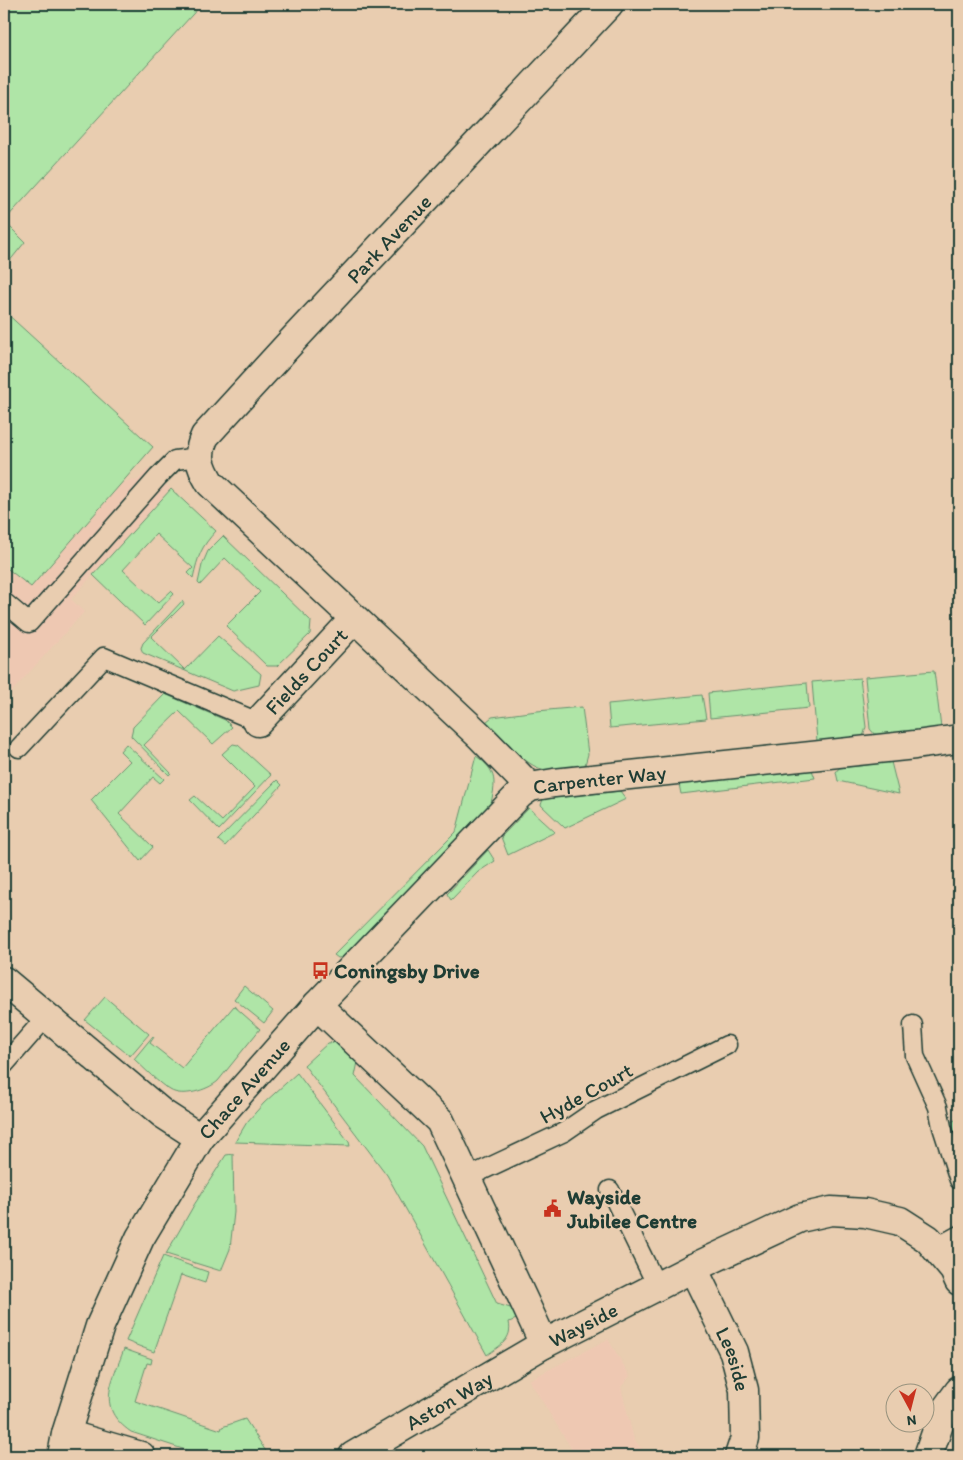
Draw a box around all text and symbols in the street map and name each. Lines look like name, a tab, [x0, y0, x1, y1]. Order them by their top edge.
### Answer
street label: Park Avenue	[341, 189, 436, 288]
street label: Fields Court	[259, 622, 352, 719]
street label: Carpenter Way	[531, 759, 667, 799]
place label: Coningsby Drive	[334, 958, 480, 984]
bus stop icon: Coningsby Drive	[310, 960, 330, 980]
street label: Chace Avenue	[192, 1032, 295, 1144]
street label: Hyde Court	[535, 1057, 637, 1129]
place label: Wayside Jubilee Centre	[566, 1184, 697, 1233]
public building icon: Wayside Jubilee Centre	[543, 1198, 563, 1218]
street label: Wayside	[544, 1296, 622, 1352]
street label: Leeside	[711, 1322, 756, 1394]
street label: Aston Way	[401, 1365, 497, 1435]
north arrow	[886, 1382, 936, 1432]
text: N	[906, 1411, 917, 1429]

